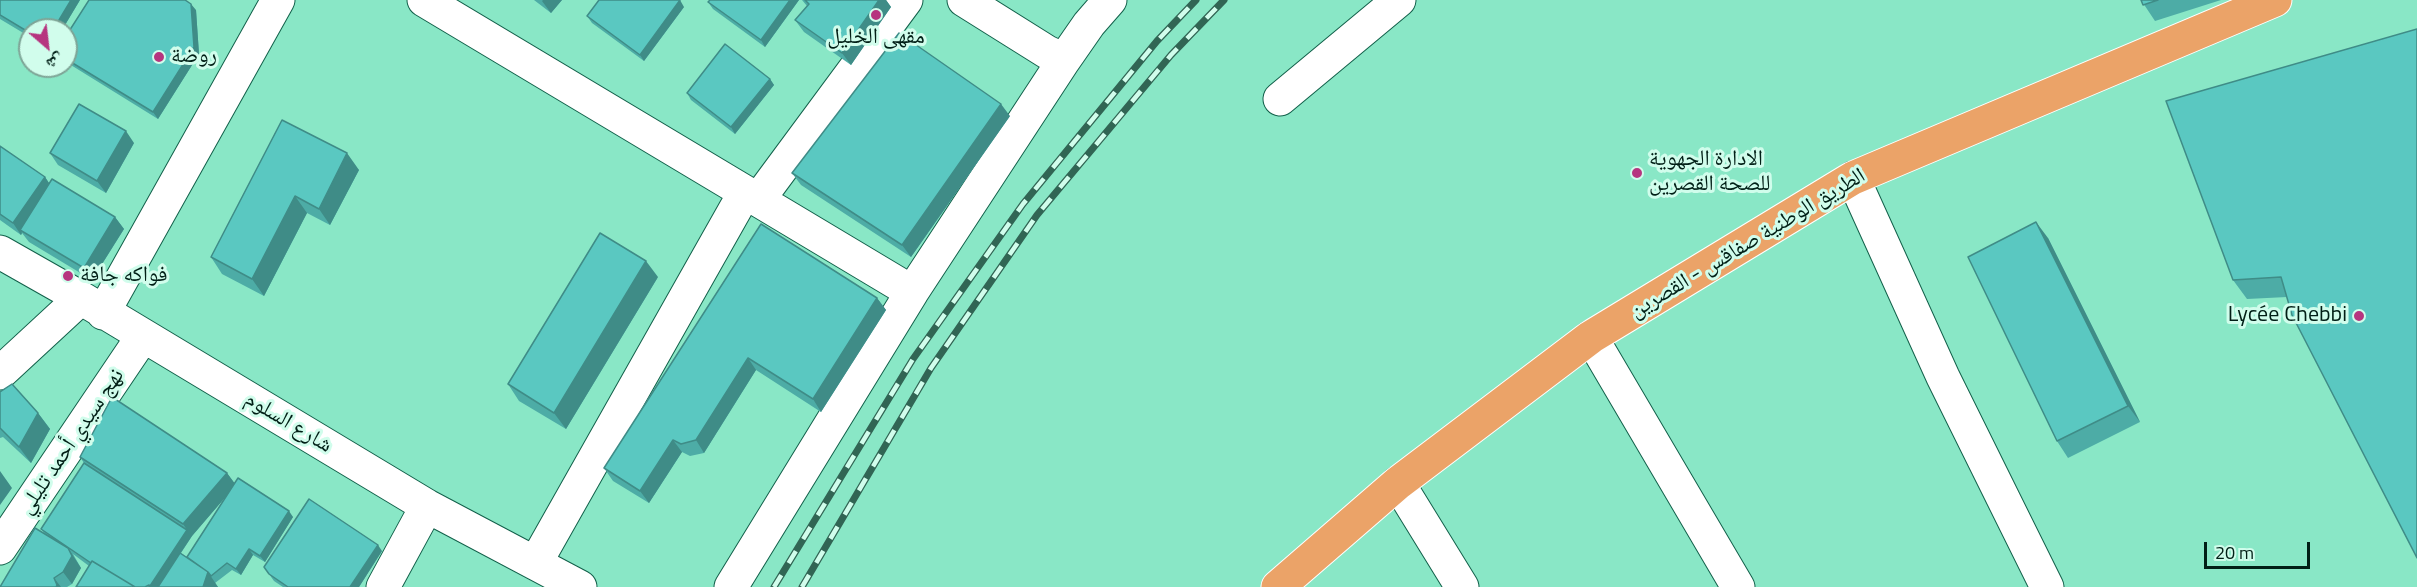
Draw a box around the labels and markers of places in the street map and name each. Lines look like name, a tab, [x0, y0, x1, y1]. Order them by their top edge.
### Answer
marker: مقهى الخليل	[869, 8, 883, 22]
place label: مقهى الخليل	[827, 25, 925, 51]
place label: روضة	[171, 44, 217, 70]
marker: روضة	[152, 50, 166, 64]
place label: الادارة الجهوية للصحة القصرين	[1649, 147, 1770, 198]
marker: الادارة الجهوية للصحة القصرين	[1630, 166, 1644, 180]
place label: فواكه جافة	[80, 263, 167, 289]
marker: فواكه جافة	[61, 269, 75, 283]
place label: Lycée Chebbi	[2228, 303, 2347, 329]
marker: Lycée Chebbi	[2352, 309, 2366, 323]

